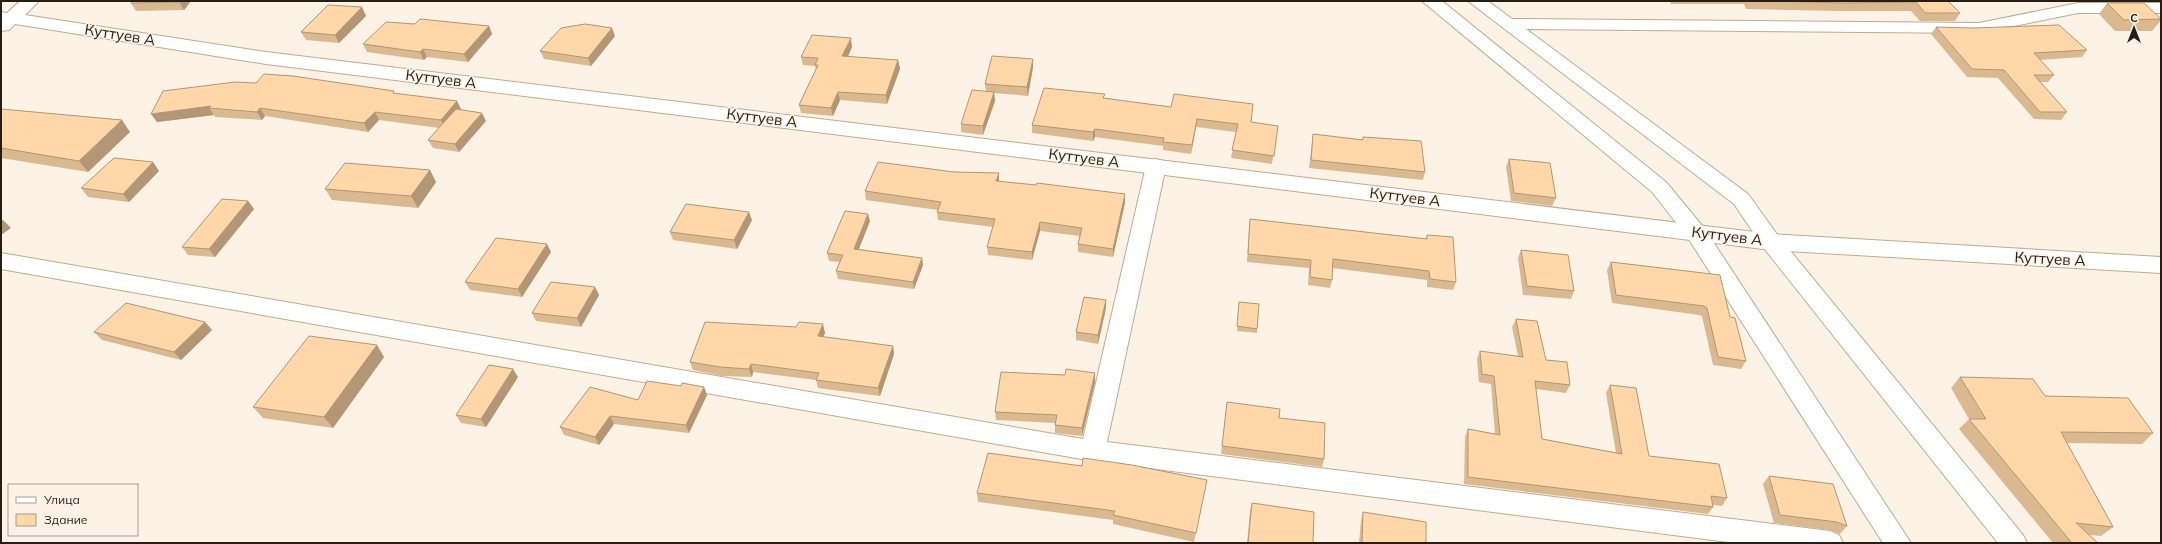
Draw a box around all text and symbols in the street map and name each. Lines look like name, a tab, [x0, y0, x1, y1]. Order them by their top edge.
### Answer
north arrow	[2114, 8, 2154, 48]
text: С	[2130, 11, 2138, 25]
street label: Куттуев А	[83, 20, 157, 49]
street label: Куттуев А	[405, 65, 478, 92]
street label: Куттуев А	[726, 104, 799, 131]
street label: Куттуев А	[1048, 144, 1121, 171]
street label: Куттуев А	[1369, 183, 1442, 210]
street label: Куттуев А	[1691, 222, 1764, 249]
street label: Куттуев А	[2014, 247, 2086, 270]
legend	[8, 484, 138, 536]
text: Улица	[43, 492, 80, 507]
text: Здание	[44, 512, 88, 527]

